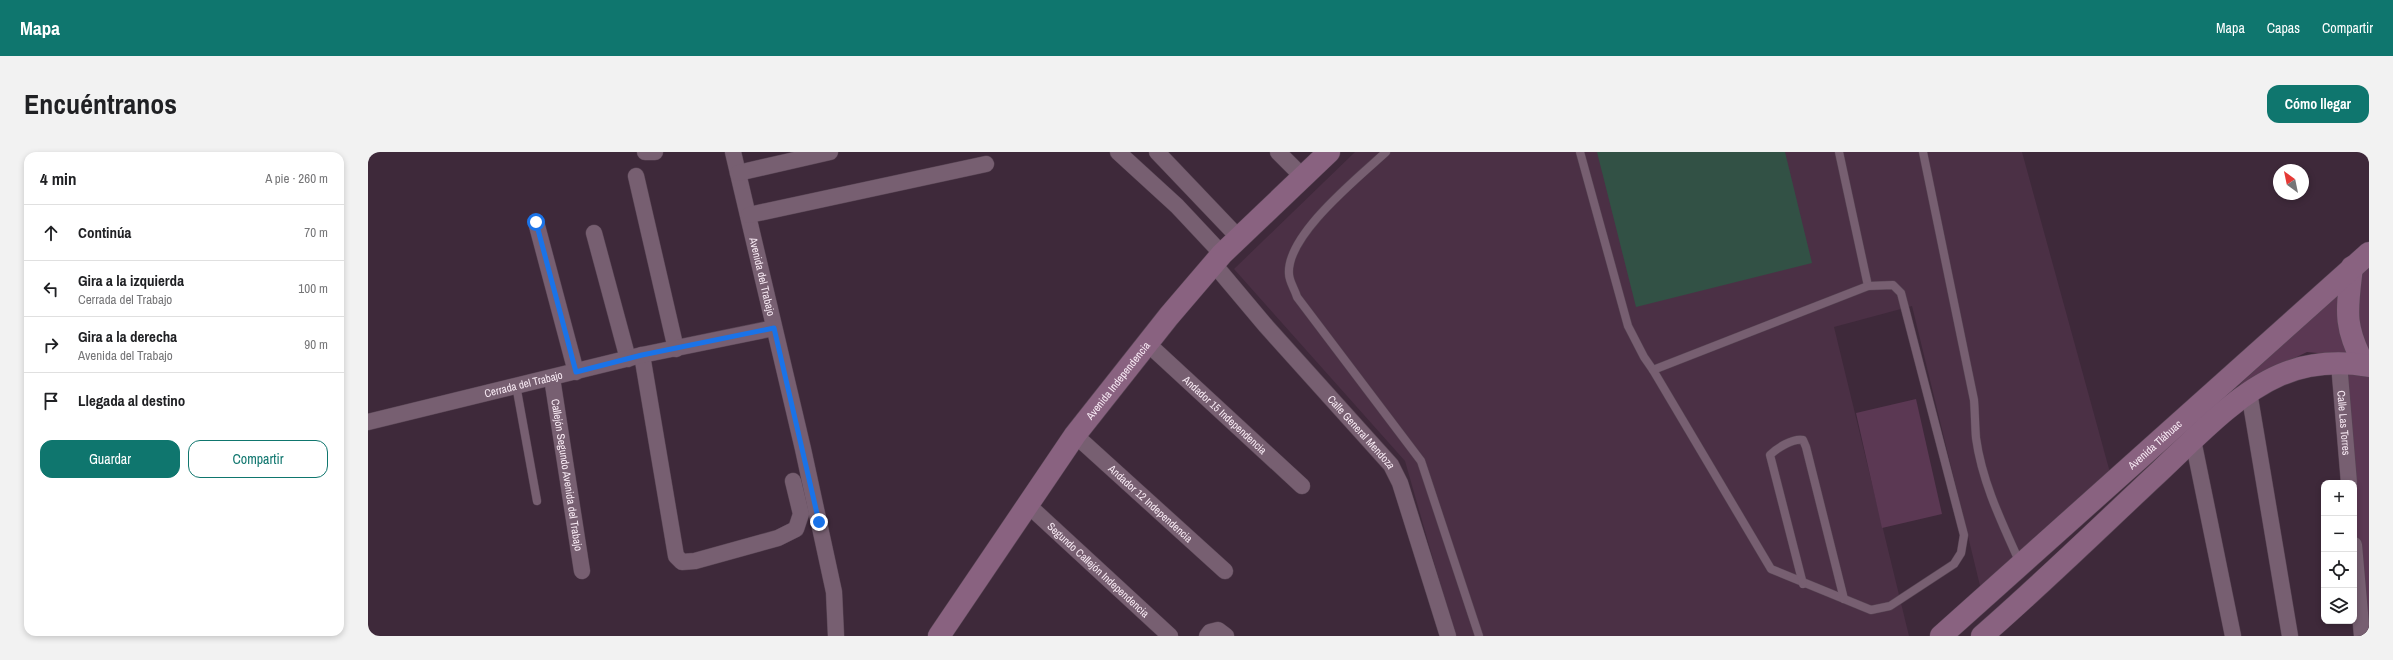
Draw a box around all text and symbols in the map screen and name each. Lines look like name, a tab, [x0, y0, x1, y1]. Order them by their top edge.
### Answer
text: Mapa	[20, 15, 60, 41]
text: Mapa	[2216, 19, 2245, 37]
text: Capas	[2267, 19, 2300, 37]
text: Compartir	[2322, 19, 2373, 37]
text: Encuéntranos	[24, 85, 177, 123]
button: Cómo llegar	[2267, 85, 2369, 123]
north arrow	[2273, 164, 2309, 200]
text: 4 min	[40, 167, 76, 190]
text: A pie · 260 m	[265, 170, 328, 187]
route start	[527, 213, 545, 231]
icon: ahead	[40, 222, 62, 244]
text: Continúa	[78, 222, 131, 243]
text: 70 m	[304, 224, 328, 241]
street label: Avenida del Trabajo	[746, 235, 778, 317]
text: Gira a la izquierda	[78, 270, 184, 291]
icon: left	[40, 278, 62, 300]
text: 100 m	[298, 280, 328, 297]
text: Cerrada del Trabajo	[78, 291, 172, 308]
text: Gira a la derecha	[78, 326, 177, 347]
icon: right	[40, 334, 62, 356]
text: 90 m	[304, 336, 328, 353]
street label: Avenida Independencia	[1082, 339, 1153, 423]
text: Avenida del Trabajo	[78, 347, 173, 364]
street label: Cerrada del Trabajo	[483, 368, 564, 400]
street label: Andador 15 Independencia	[1179, 372, 1270, 457]
icon: arrive	[40, 390, 62, 412]
text: Llegada al destino	[78, 390, 185, 411]
street label: Calle Las Torres	[2334, 390, 2354, 456]
street label: Calle General Mendoza	[1324, 392, 1399, 471]
street label: Callejón Segundo Avenida del Trabajo	[548, 398, 586, 552]
street label: Avenida Tláhuac	[2124, 417, 2185, 473]
button: Guardar	[40, 440, 180, 478]
button: Compartir	[188, 440, 328, 478]
street label: Andador 12 Independencia	[1105, 461, 1196, 545]
map controls	[2321, 480, 2357, 624]
button: +	[2321, 480, 2357, 516]
route end	[810, 513, 828, 531]
button: −	[2321, 516, 2357, 552]
street label: Segundo Callejón Independencia	[1044, 519, 1152, 620]
button: locate	[2321, 552, 2357, 588]
button: layers	[2321, 588, 2357, 624]

